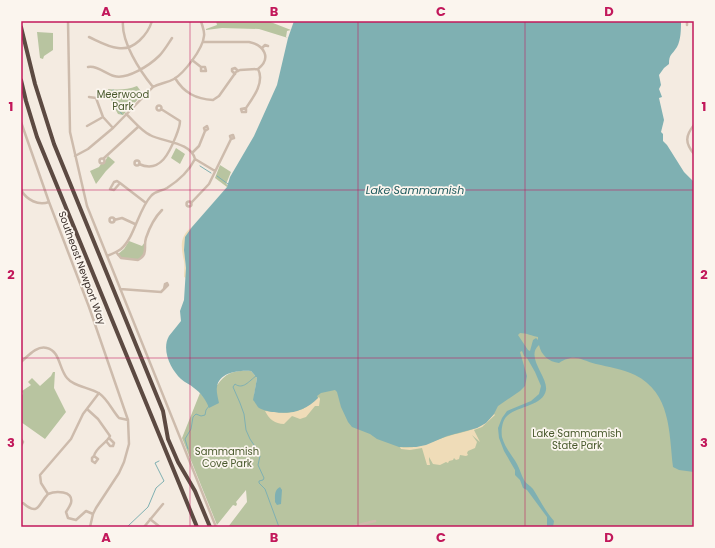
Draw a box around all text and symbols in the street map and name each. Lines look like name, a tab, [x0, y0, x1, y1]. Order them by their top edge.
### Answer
text: A	[101, 2, 111, 21]
text: B	[270, 2, 279, 21]
text: C	[436, 2, 446, 21]
text: D	[604, 2, 614, 21]
park label: Meerwood Park	[97, 87, 149, 114]
text: 1	[9, 97, 13, 116]
text: 1	[702, 97, 706, 116]
water label: Lake Sammamish	[366, 182, 464, 198]
street label: Southeast Newport Way	[54, 209, 110, 327]
text: 2	[7, 265, 15, 284]
text: 2	[700, 265, 708, 284]
park label: Lake Sammamish State Park	[532, 426, 622, 453]
text: 3	[7, 433, 15, 452]
text: 3	[700, 433, 708, 452]
park label: Sammamish Cove Park	[195, 444, 259, 471]
text: A	[101, 528, 111, 547]
text: B	[270, 528, 279, 547]
text: C	[436, 528, 446, 547]
text: D	[604, 528, 614, 547]

